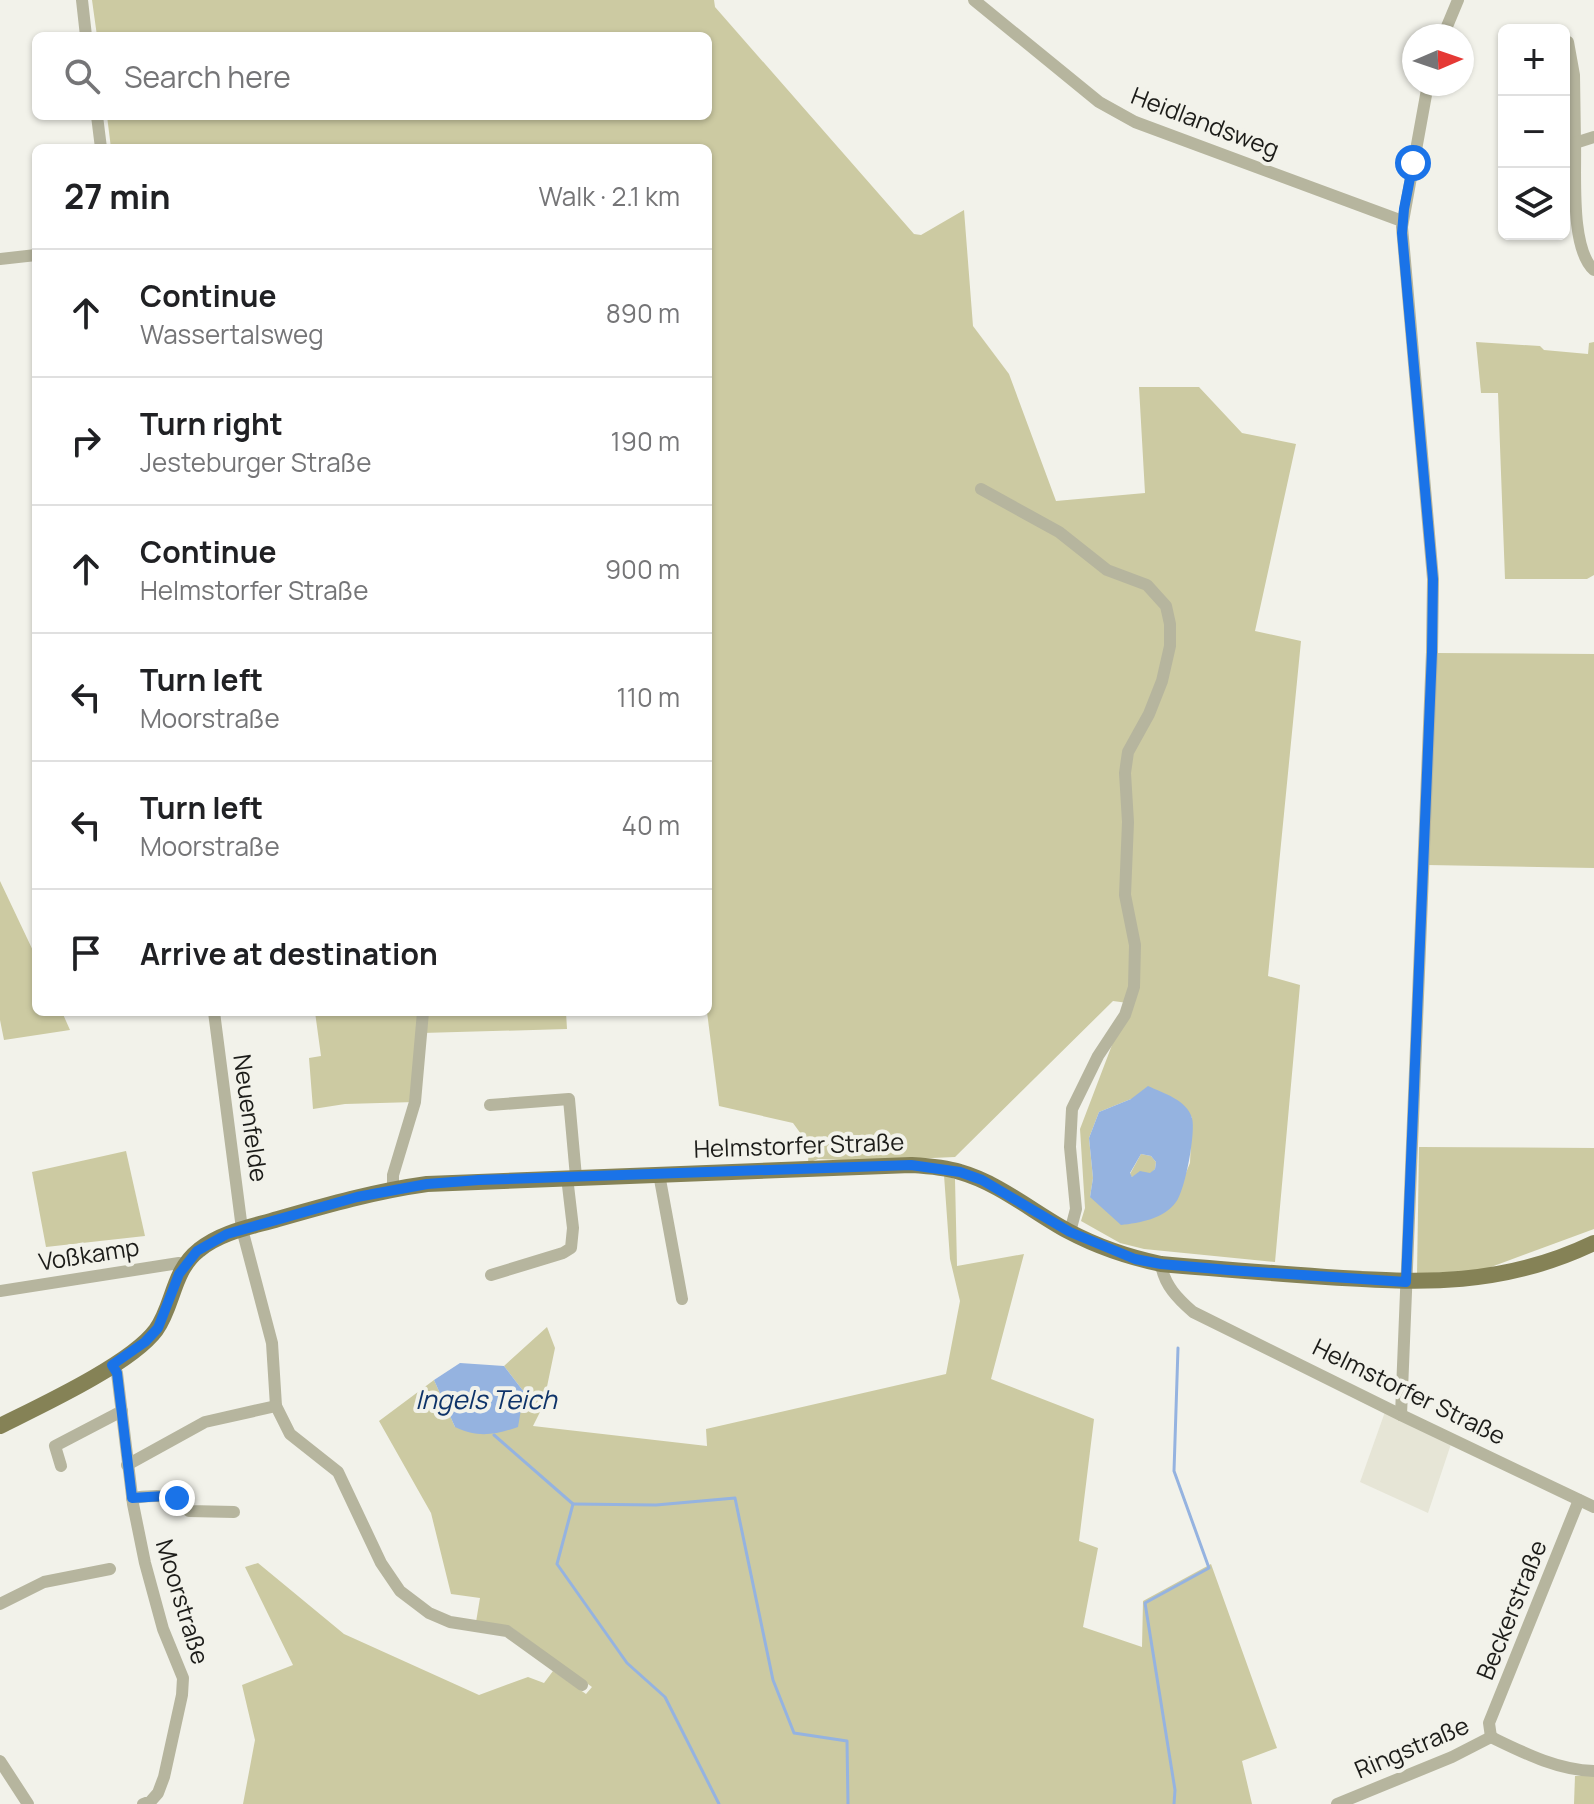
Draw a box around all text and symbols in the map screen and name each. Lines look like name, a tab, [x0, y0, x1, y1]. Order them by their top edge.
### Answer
north arrow	[1402, 24, 1474, 96]
map controls	[1498, 24, 1570, 240]
button: +	[1498, 24, 1570, 96]
search box	[32, 32, 712, 120]
icon: search	[60, 54, 104, 98]
text: Search here	[124, 56, 291, 97]
street label: Heidlandsweg	[1127, 78, 1284, 165]
button: −	[1498, 96, 1570, 168]
route start	[1395, 145, 1431, 181]
button: layers	[1498, 168, 1570, 240]
text: 27 min	[64, 173, 171, 219]
text: Walk · 2.1 km	[539, 178, 680, 214]
text: Continue	[140, 275, 276, 316]
icon: ahead	[64, 291, 108, 335]
text: 890 m	[606, 295, 680, 331]
text: Wassertalsweg	[140, 316, 324, 352]
text: Turn right	[140, 403, 283, 444]
icon: right	[64, 419, 108, 463]
text: 190 m	[611, 423, 680, 459]
text: Jesteburger Straße	[140, 444, 371, 480]
text: Continue	[140, 531, 276, 572]
icon: ahead	[64, 547, 108, 591]
text: 900 m	[605, 551, 680, 587]
text: Helmstorfer Straße	[140, 572, 368, 608]
text: Turn left	[140, 659, 263, 700]
icon: left	[64, 675, 108, 719]
text: 110 m	[617, 679, 680, 715]
text: Moorstraße	[140, 700, 280, 736]
text: Turn left	[140, 787, 263, 828]
icon: left	[64, 803, 108, 847]
text: 40 m	[622, 807, 680, 843]
text: Moorstraße	[140, 828, 280, 864]
icon: arrive	[64, 931, 108, 975]
text: Arrive at destination	[140, 933, 438, 974]
street label: Neuenfelde	[226, 1052, 277, 1184]
street label: Helmstorfer Straße	[693, 1124, 905, 1165]
street label: Voßkamp	[36, 1229, 141, 1278]
street label: Helmstorfer Straße	[1308, 1330, 1512, 1452]
water label: Ingels Teich	[415, 1381, 558, 1417]
route end	[159, 1480, 195, 1516]
street label: Moorstraße	[149, 1535, 218, 1668]
street label: Beckerstraße	[1468, 1535, 1554, 1684]
street label: Ringstraße	[1349, 1708, 1474, 1786]

